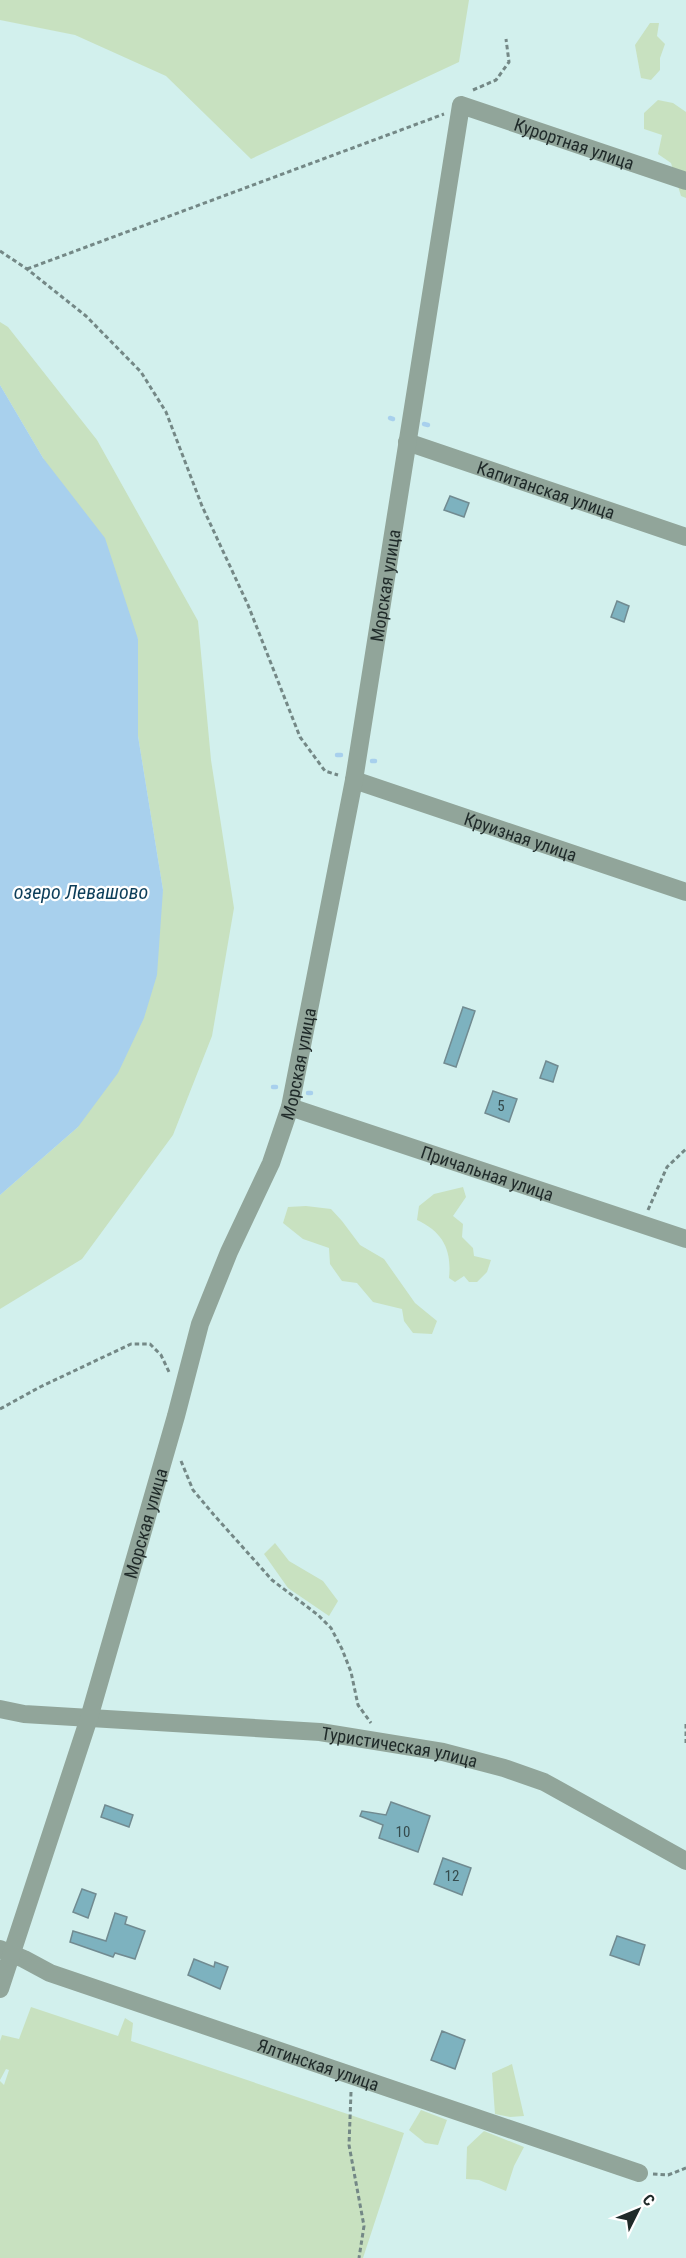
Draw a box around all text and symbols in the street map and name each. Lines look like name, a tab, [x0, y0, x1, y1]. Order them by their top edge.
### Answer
street label: Курортная улица	[512, 113, 637, 173]
street label: Капитанская улица	[474, 456, 618, 523]
street label: Морская улица	[366, 528, 404, 643]
street label: Круизная улица	[462, 808, 580, 865]
water label: озеро Левашово	[14, 880, 148, 904]
street label: Морская улица	[276, 1006, 320, 1122]
house number: 5	[497, 1097, 505, 1115]
street label: Причальная улица	[418, 1141, 556, 1205]
street label: Морская улица	[119, 1466, 171, 1581]
street label: Туристическая улица	[320, 1722, 480, 1771]
house number: 10	[396, 1823, 410, 1841]
house number: 12	[445, 1867, 459, 1885]
street label: Ялтинская улица	[255, 2034, 382, 2095]
north arrow	[608, 2180, 668, 2240]
text: С	[639, 2190, 659, 2210]

